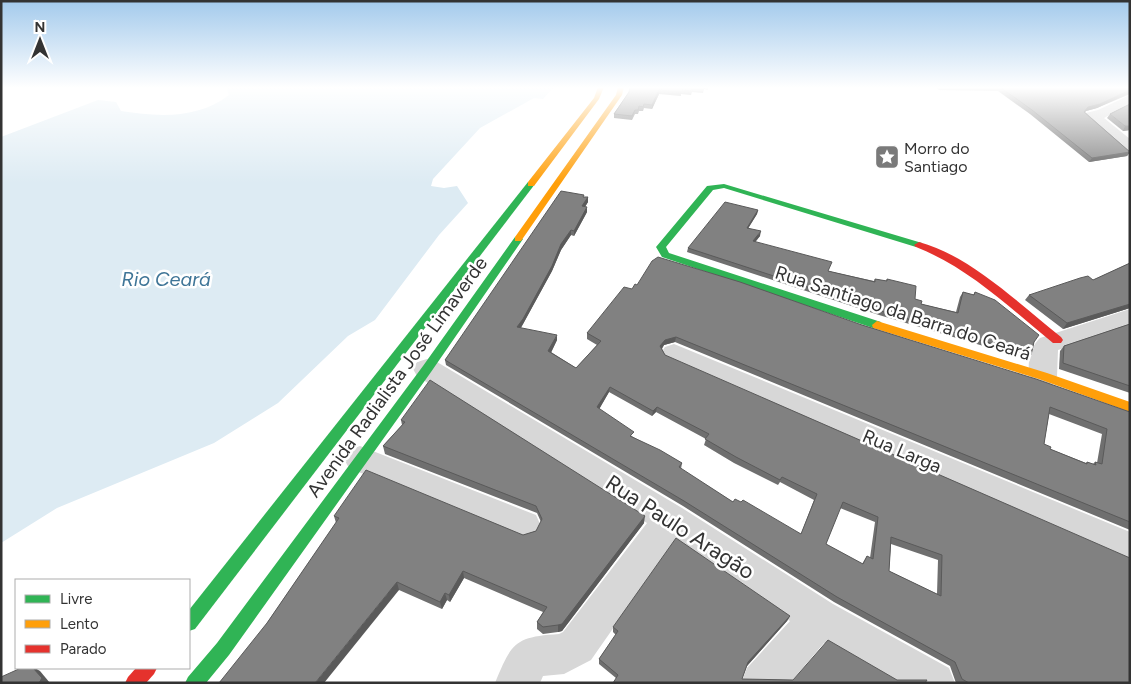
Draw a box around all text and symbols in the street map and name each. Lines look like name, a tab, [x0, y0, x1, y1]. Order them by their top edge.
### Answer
north arrow	[15, 15, 65, 65]
text: N	[35, 19, 45, 36]
place label: Morro do Santiago	[904, 139, 970, 176]
place icon: Morro do Santiago	[874, 144, 900, 170]
street label: Avenida Radialista José Limaverde	[302, 252, 492, 502]
street label: Rua Santiago da Barra do Ceará	[772, 261, 1034, 365]
water label: Rio Ceará	[121, 267, 211, 291]
street label: Rua Larga	[859, 424, 945, 478]
street label: Rua Paulo Aragão	[600, 469, 760, 585]
legend	[15, 579, 190, 669]
text: Livre	[60, 590, 92, 608]
text: Lento	[60, 615, 99, 633]
text: Parado	[60, 640, 107, 658]

